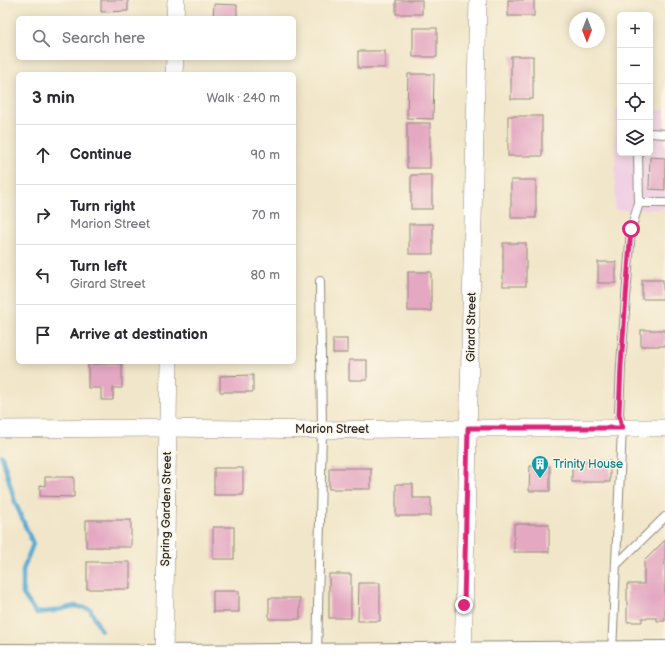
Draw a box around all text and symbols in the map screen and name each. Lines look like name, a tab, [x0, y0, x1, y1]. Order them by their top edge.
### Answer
north arrow	[569, 12, 605, 48]
map controls	[617, 12, 653, 156]
button: +	[617, 12, 653, 48]
search box	[16, 16, 296, 60]
icon: search	[30, 27, 52, 49]
text: Search here	[62, 29, 145, 48]
button: −	[617, 48, 653, 84]
button: locate	[617, 84, 653, 120]
text: 3 min	[32, 88, 75, 108]
text: Walk · 240 m	[206, 90, 280, 106]
button: layers	[617, 120, 653, 156]
icon: ahead	[32, 144, 54, 166]
text: Continue	[70, 145, 132, 164]
text: 90 m	[251, 147, 280, 163]
text: Turn right	[70, 197, 135, 216]
icon: right	[32, 204, 54, 226]
text: 70 m	[252, 207, 280, 223]
text: Marion Street	[70, 216, 150, 232]
route start	[622, 220, 640, 238]
text: Turn left	[70, 257, 127, 276]
icon: left	[32, 264, 54, 286]
text: 80 m	[251, 267, 280, 283]
text: Girard Street	[70, 276, 145, 292]
street label: Girard Street	[463, 292, 480, 362]
icon: arrive	[32, 324, 54, 346]
text: Arrive at destination	[70, 325, 208, 344]
street label: Marion Street	[295, 422, 369, 437]
street label: Spring Garden Street	[158, 451, 175, 567]
building icon: Trinity House	[530, 454, 550, 479]
place label: Trinity House	[553, 457, 623, 472]
route end	[455, 596, 473, 614]

